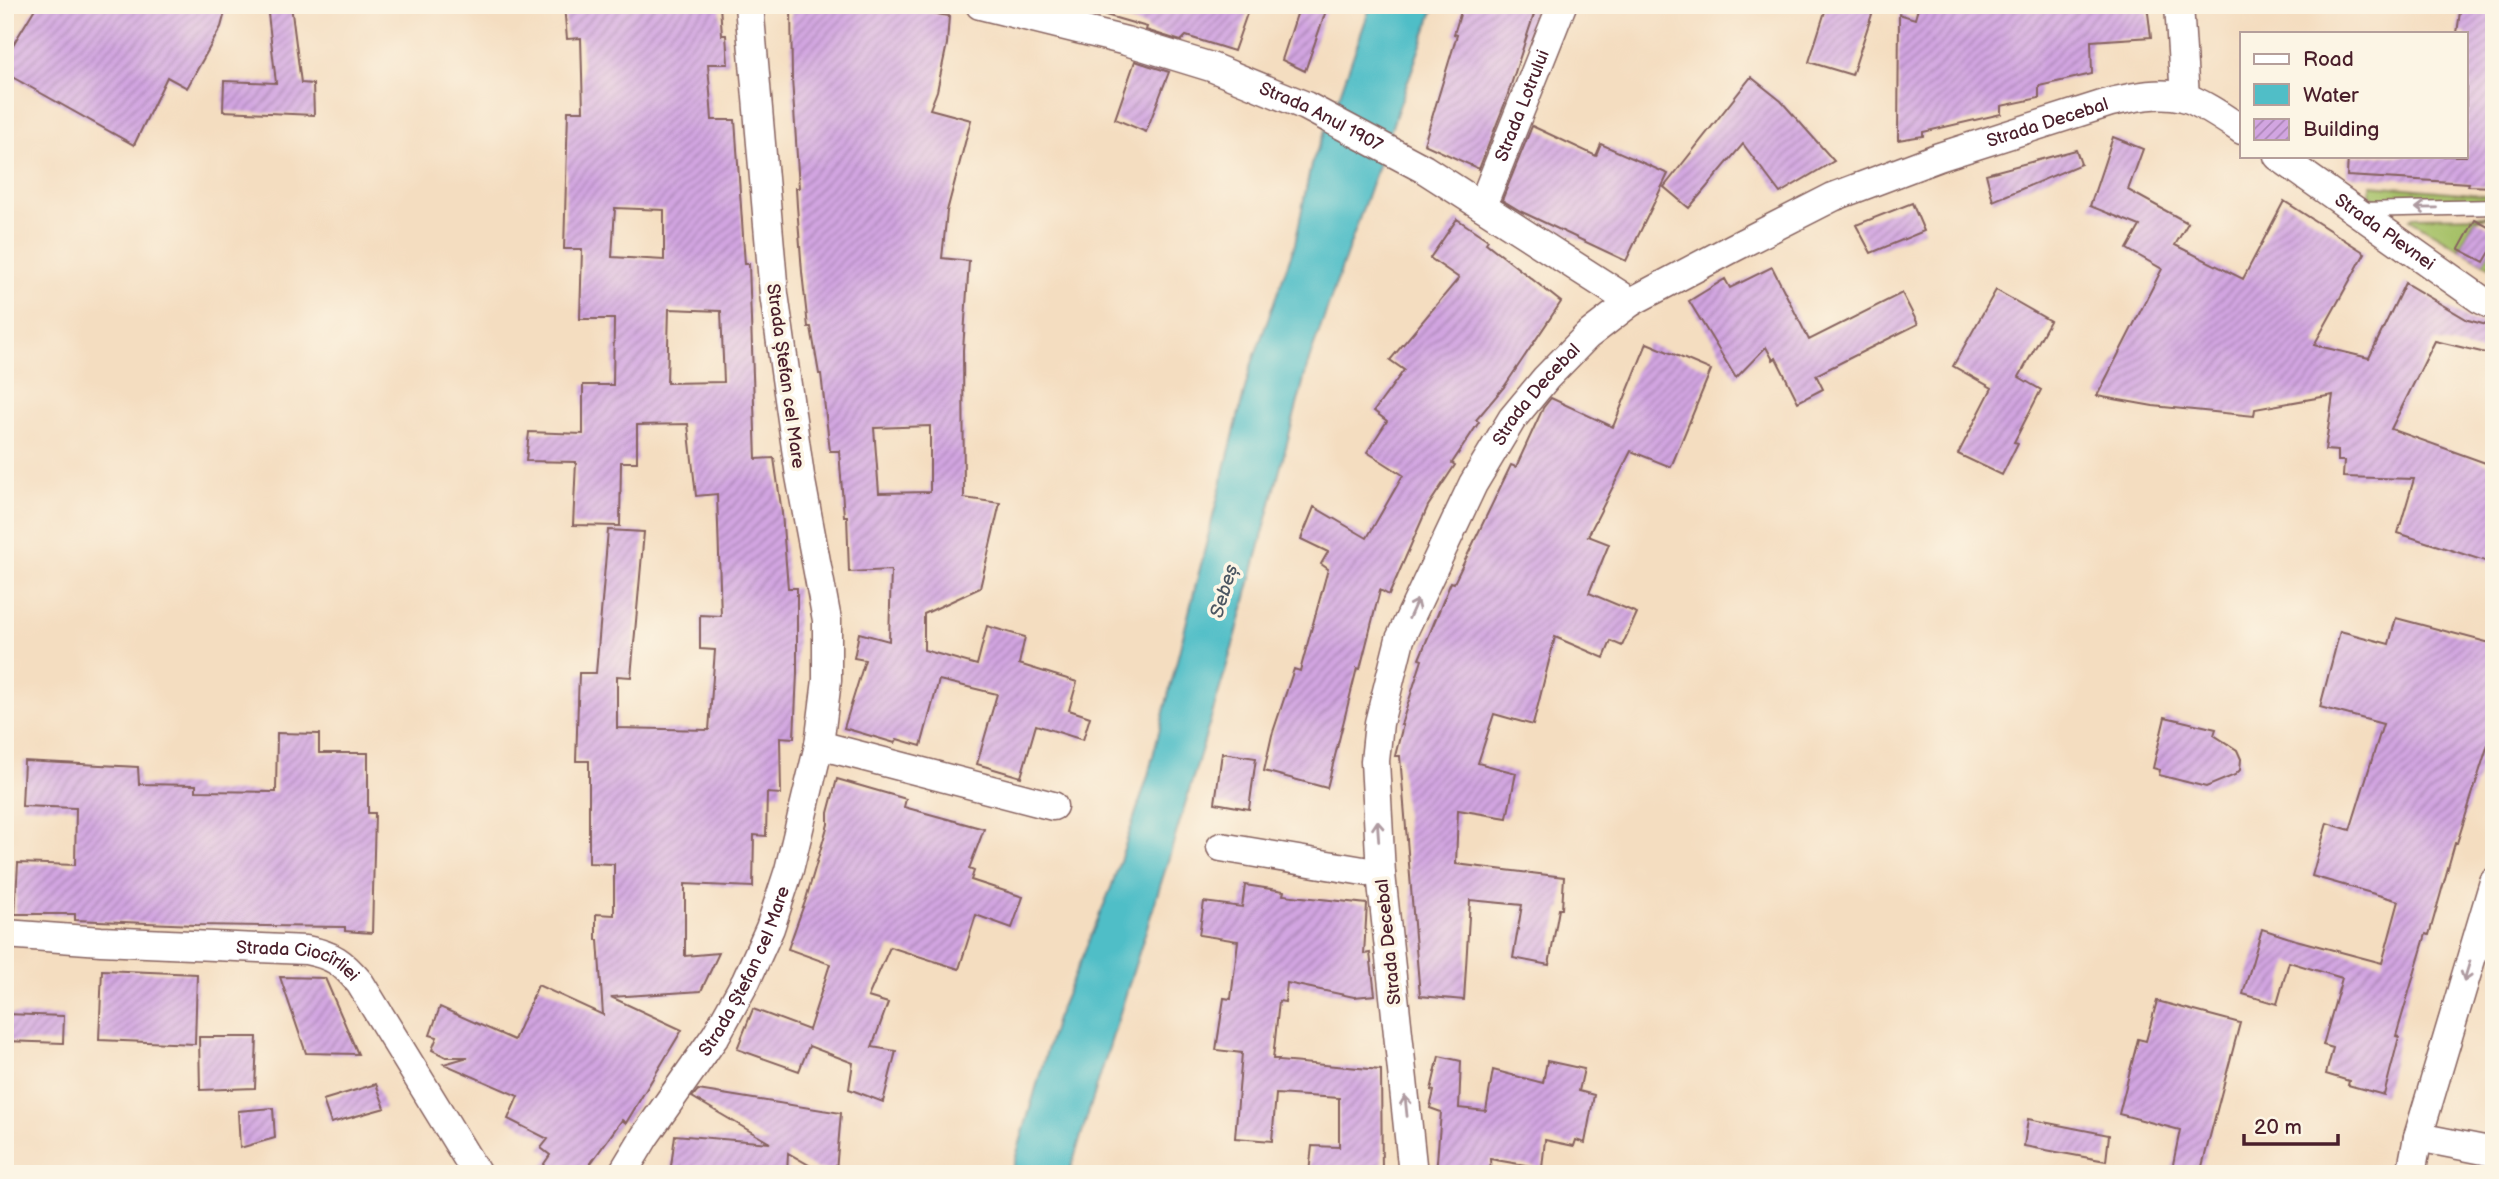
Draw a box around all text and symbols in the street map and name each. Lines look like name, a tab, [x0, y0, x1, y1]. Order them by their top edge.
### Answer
legend	[2240, 32, 2468, 158]
street label: Strada Lotrului	[1491, 47, 1554, 165]
text: Road	[2303, 47, 2354, 72]
street label: Strada Anul 1907	[1256, 78, 1386, 156]
text: Water	[2303, 83, 2359, 108]
street label: Strada Decebal	[1984, 94, 2111, 152]
text: Building	[2303, 117, 2379, 142]
street label: Strada Plevnei	[2331, 190, 2439, 275]
one-way arrow	[2414, 202, 2437, 215]
street label: Strada Ștefan cel Mare	[762, 282, 809, 470]
street label: Strada Decebal	[1489, 339, 1585, 449]
water label: Sebeș	[1205, 561, 1244, 621]
one-way arrow	[1407, 599, 1420, 620]
one-way arrow	[1371, 820, 1384, 843]
street label: Strada Decebal	[1371, 878, 1406, 1006]
street label: Strada Ștefan cel Mare	[694, 883, 794, 1060]
street label: Strada Ciocîrliei	[236, 937, 363, 986]
one-way arrow	[2460, 960, 2473, 982]
one-way arrow	[1399, 1095, 1412, 1118]
scale bar	[2244, 1102, 2338, 1146]
text: 20 m	[2254, 1115, 2302, 1140]

